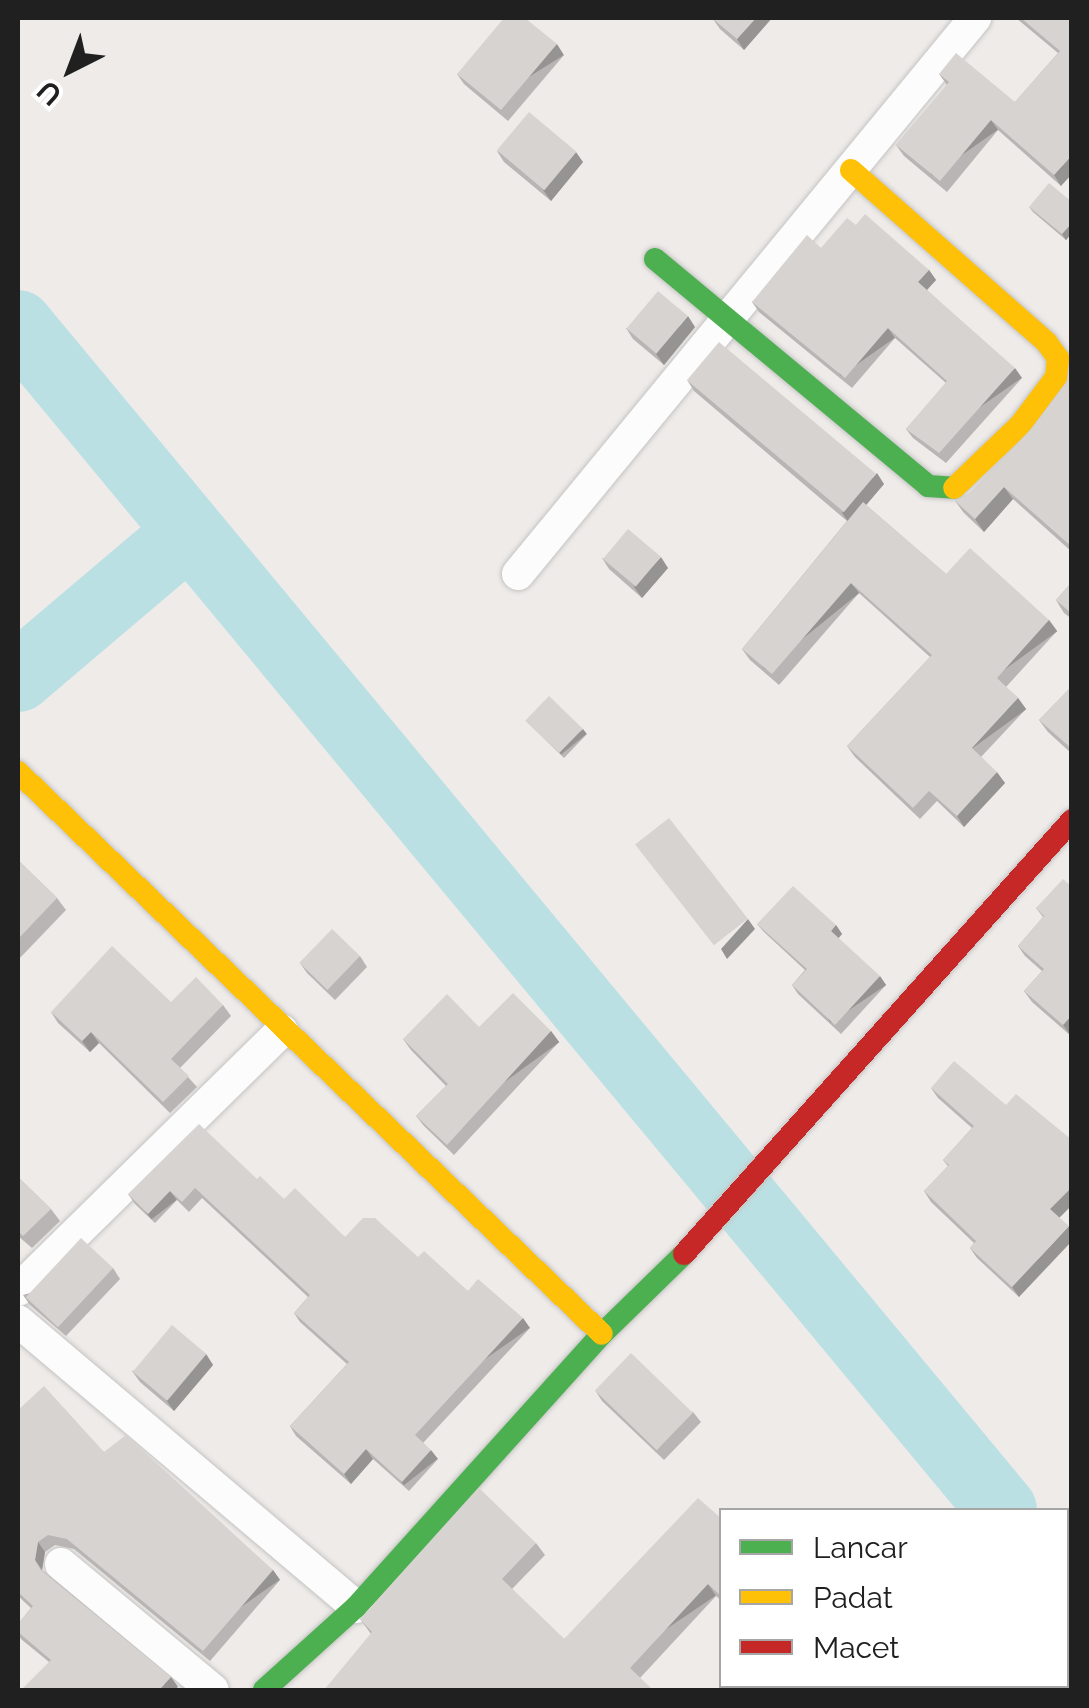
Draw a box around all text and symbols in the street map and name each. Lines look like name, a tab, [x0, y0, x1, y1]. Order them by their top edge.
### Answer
north arrow	[20, 20, 120, 120]
text: U	[31, 73, 68, 112]
legend	[719, 1508, 1069, 1688]
text: Lancar	[813, 1530, 908, 1565]
text: Padat	[813, 1580, 893, 1615]
text: Macet	[813, 1630, 899, 1665]

